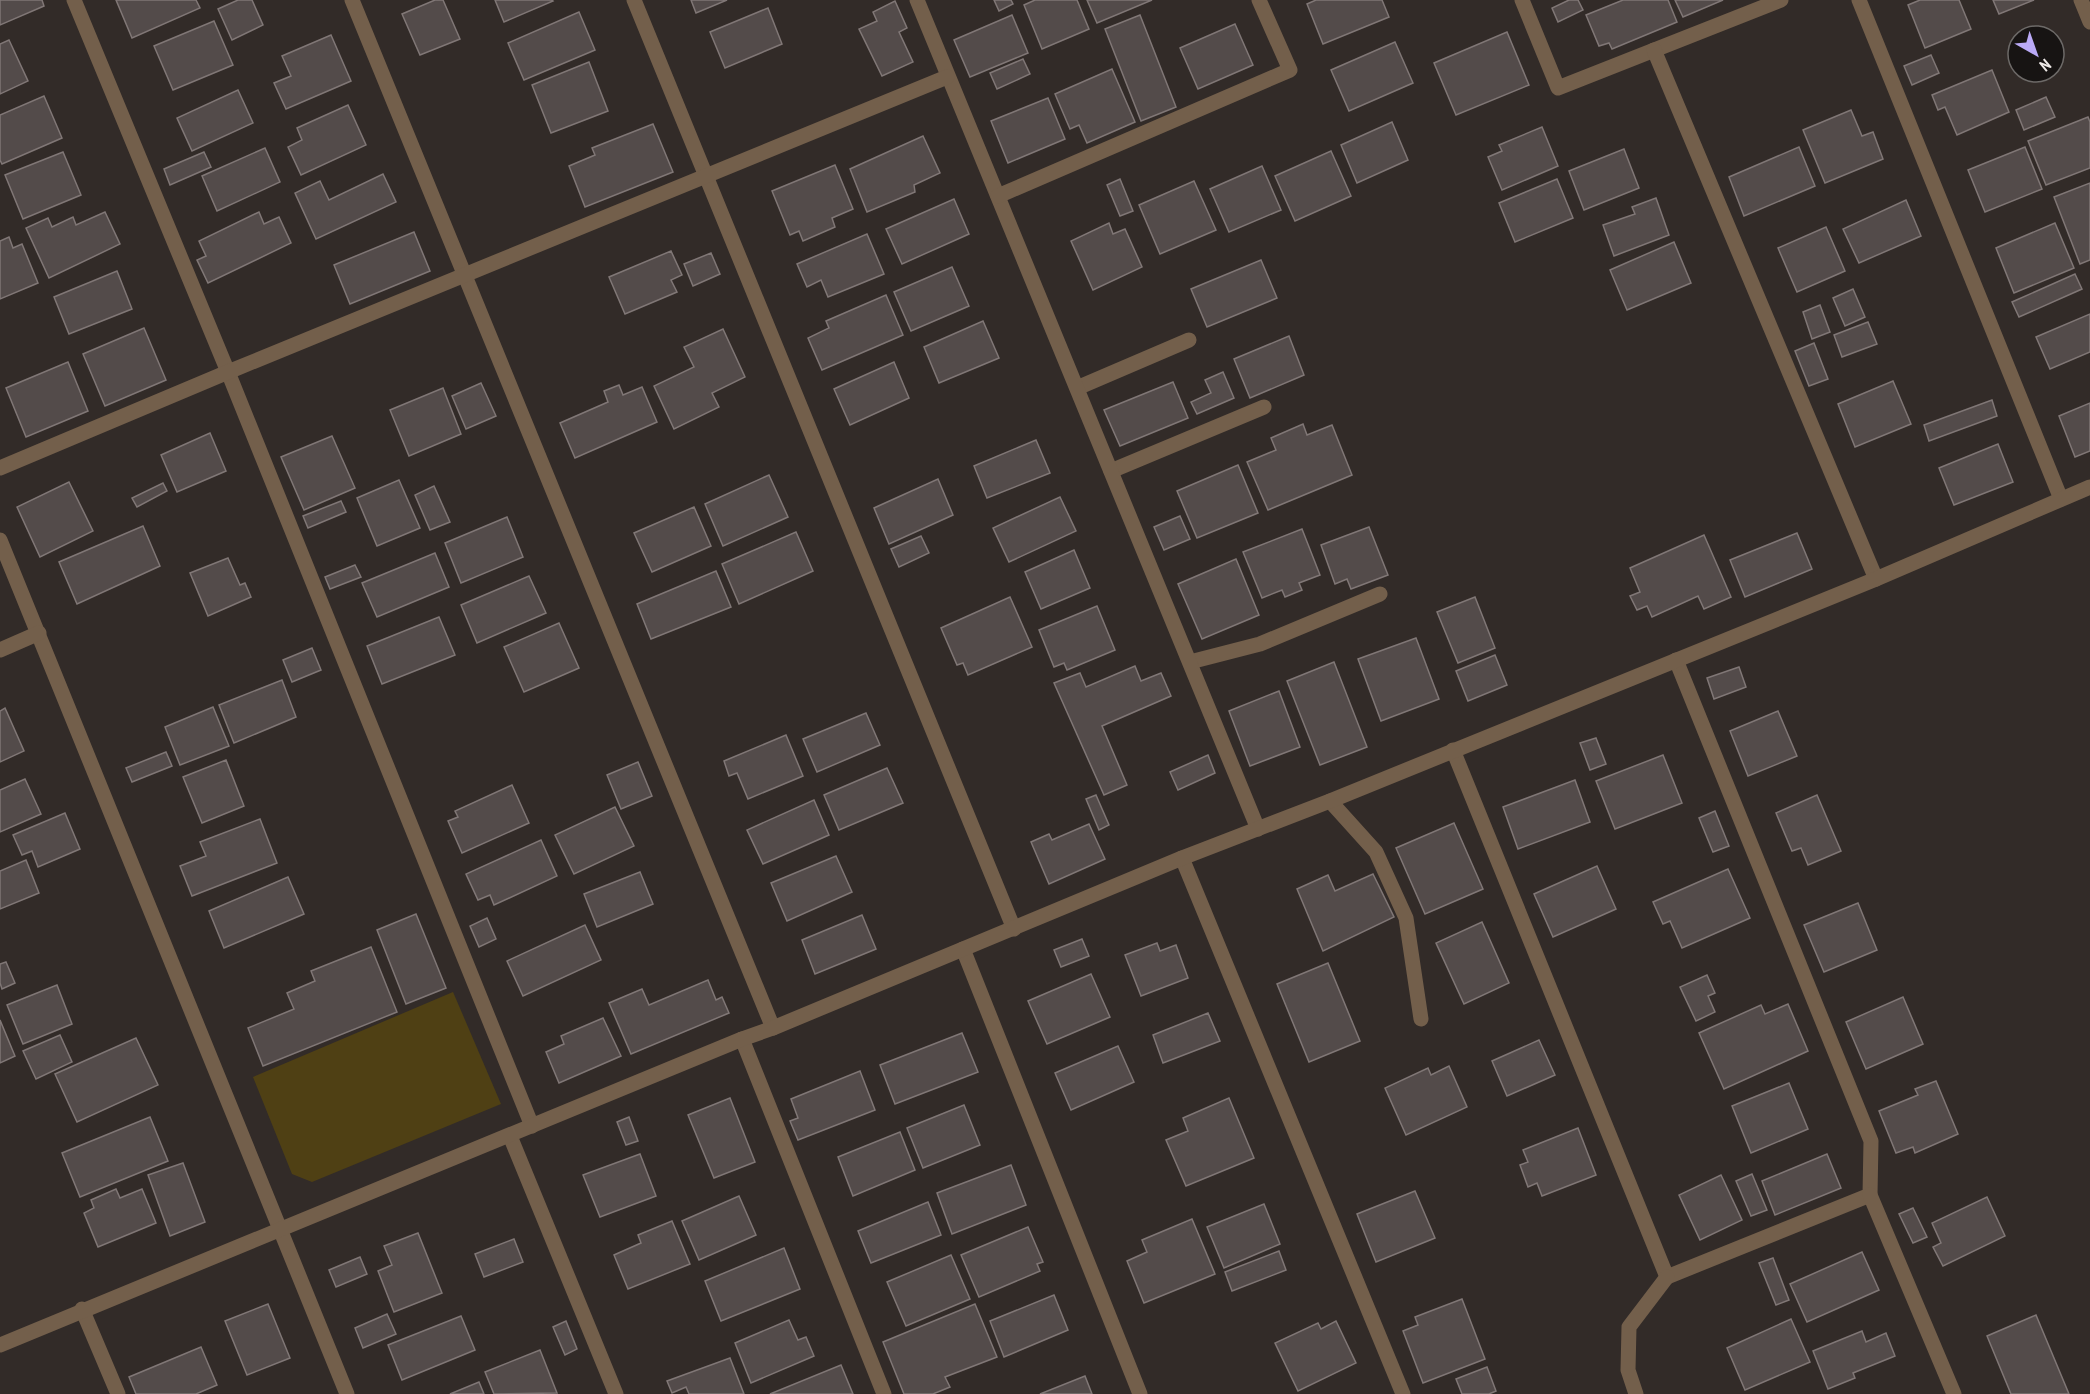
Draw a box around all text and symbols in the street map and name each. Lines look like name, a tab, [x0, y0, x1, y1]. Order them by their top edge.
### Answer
north arrow	[2006, 24, 2066, 84]
text: N	[2036, 55, 2055, 76]

